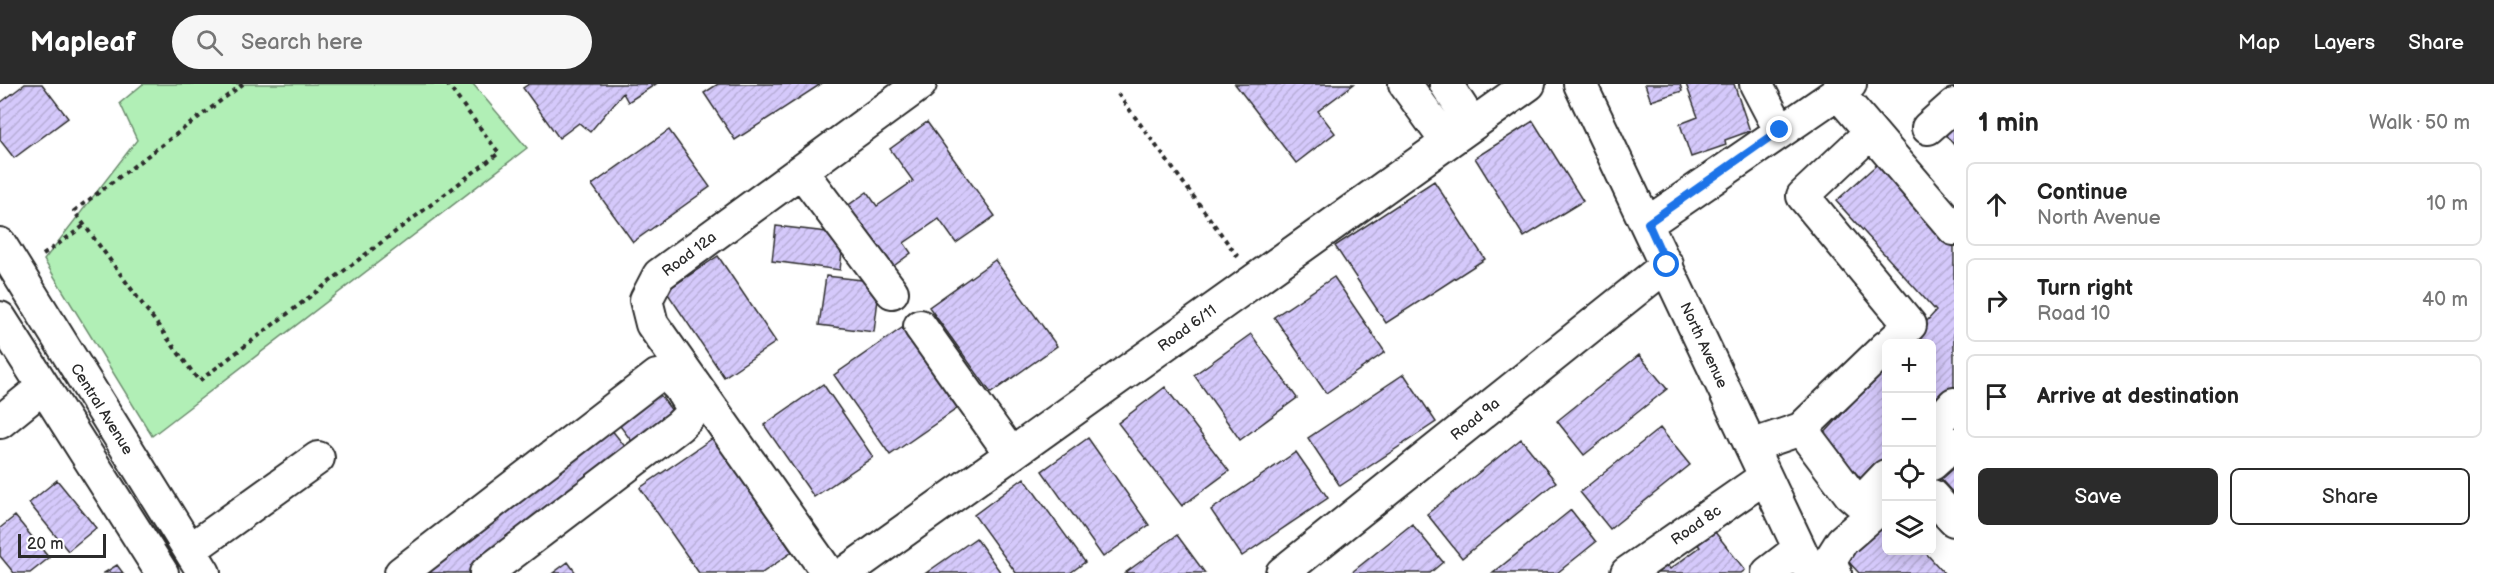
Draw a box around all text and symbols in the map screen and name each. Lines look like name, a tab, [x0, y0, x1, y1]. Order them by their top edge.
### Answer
search box	[172, 15, 592, 69]
text: Mapleaf	[30, 26, 136, 59]
icon: search	[193, 26, 226, 59]
text: Search here	[241, 29, 363, 56]
text: Map	[2238, 30, 2280, 55]
text: Layers	[2313, 30, 2375, 55]
text: Share	[2408, 30, 2464, 55]
text: 1 min	[1978, 108, 2039, 139]
text: Walk · 50 m	[2369, 111, 2470, 135]
route end	[1766, 116, 1792, 142]
text: Continue	[2037, 179, 2127, 206]
icon: ahead	[1980, 188, 2013, 221]
text: 10 m	[2427, 192, 2468, 216]
text: North Avenue	[2037, 206, 2161, 230]
street label: Road 12a	[658, 228, 720, 281]
route start	[1653, 251, 1679, 277]
text: Turn right	[2037, 275, 2133, 302]
icon: right	[1980, 284, 2013, 317]
text: 40 m	[2422, 288, 2468, 312]
street label: North Avenue	[1675, 299, 1732, 391]
street label: Road 6/11	[1154, 301, 1220, 356]
text: Road 10	[2037, 302, 2110, 326]
map controls	[1882, 339, 1936, 555]
button: +	[1882, 339, 1936, 393]
street label: Central Avenue	[66, 360, 137, 458]
icon: arrive	[1980, 380, 2013, 413]
text: Arrive at destination	[2037, 383, 2239, 410]
button: −	[1882, 393, 1936, 447]
street label: Road 9a	[1447, 394, 1504, 445]
button: locate	[1882, 447, 1936, 501]
button: Save	[1978, 468, 2218, 525]
button: Share	[2230, 468, 2470, 525]
street label: Road 8c	[1667, 501, 1725, 550]
button: layers	[1882, 501, 1936, 555]
scale bar	[18, 531, 106, 558]
text: 20 m	[27, 535, 63, 554]

